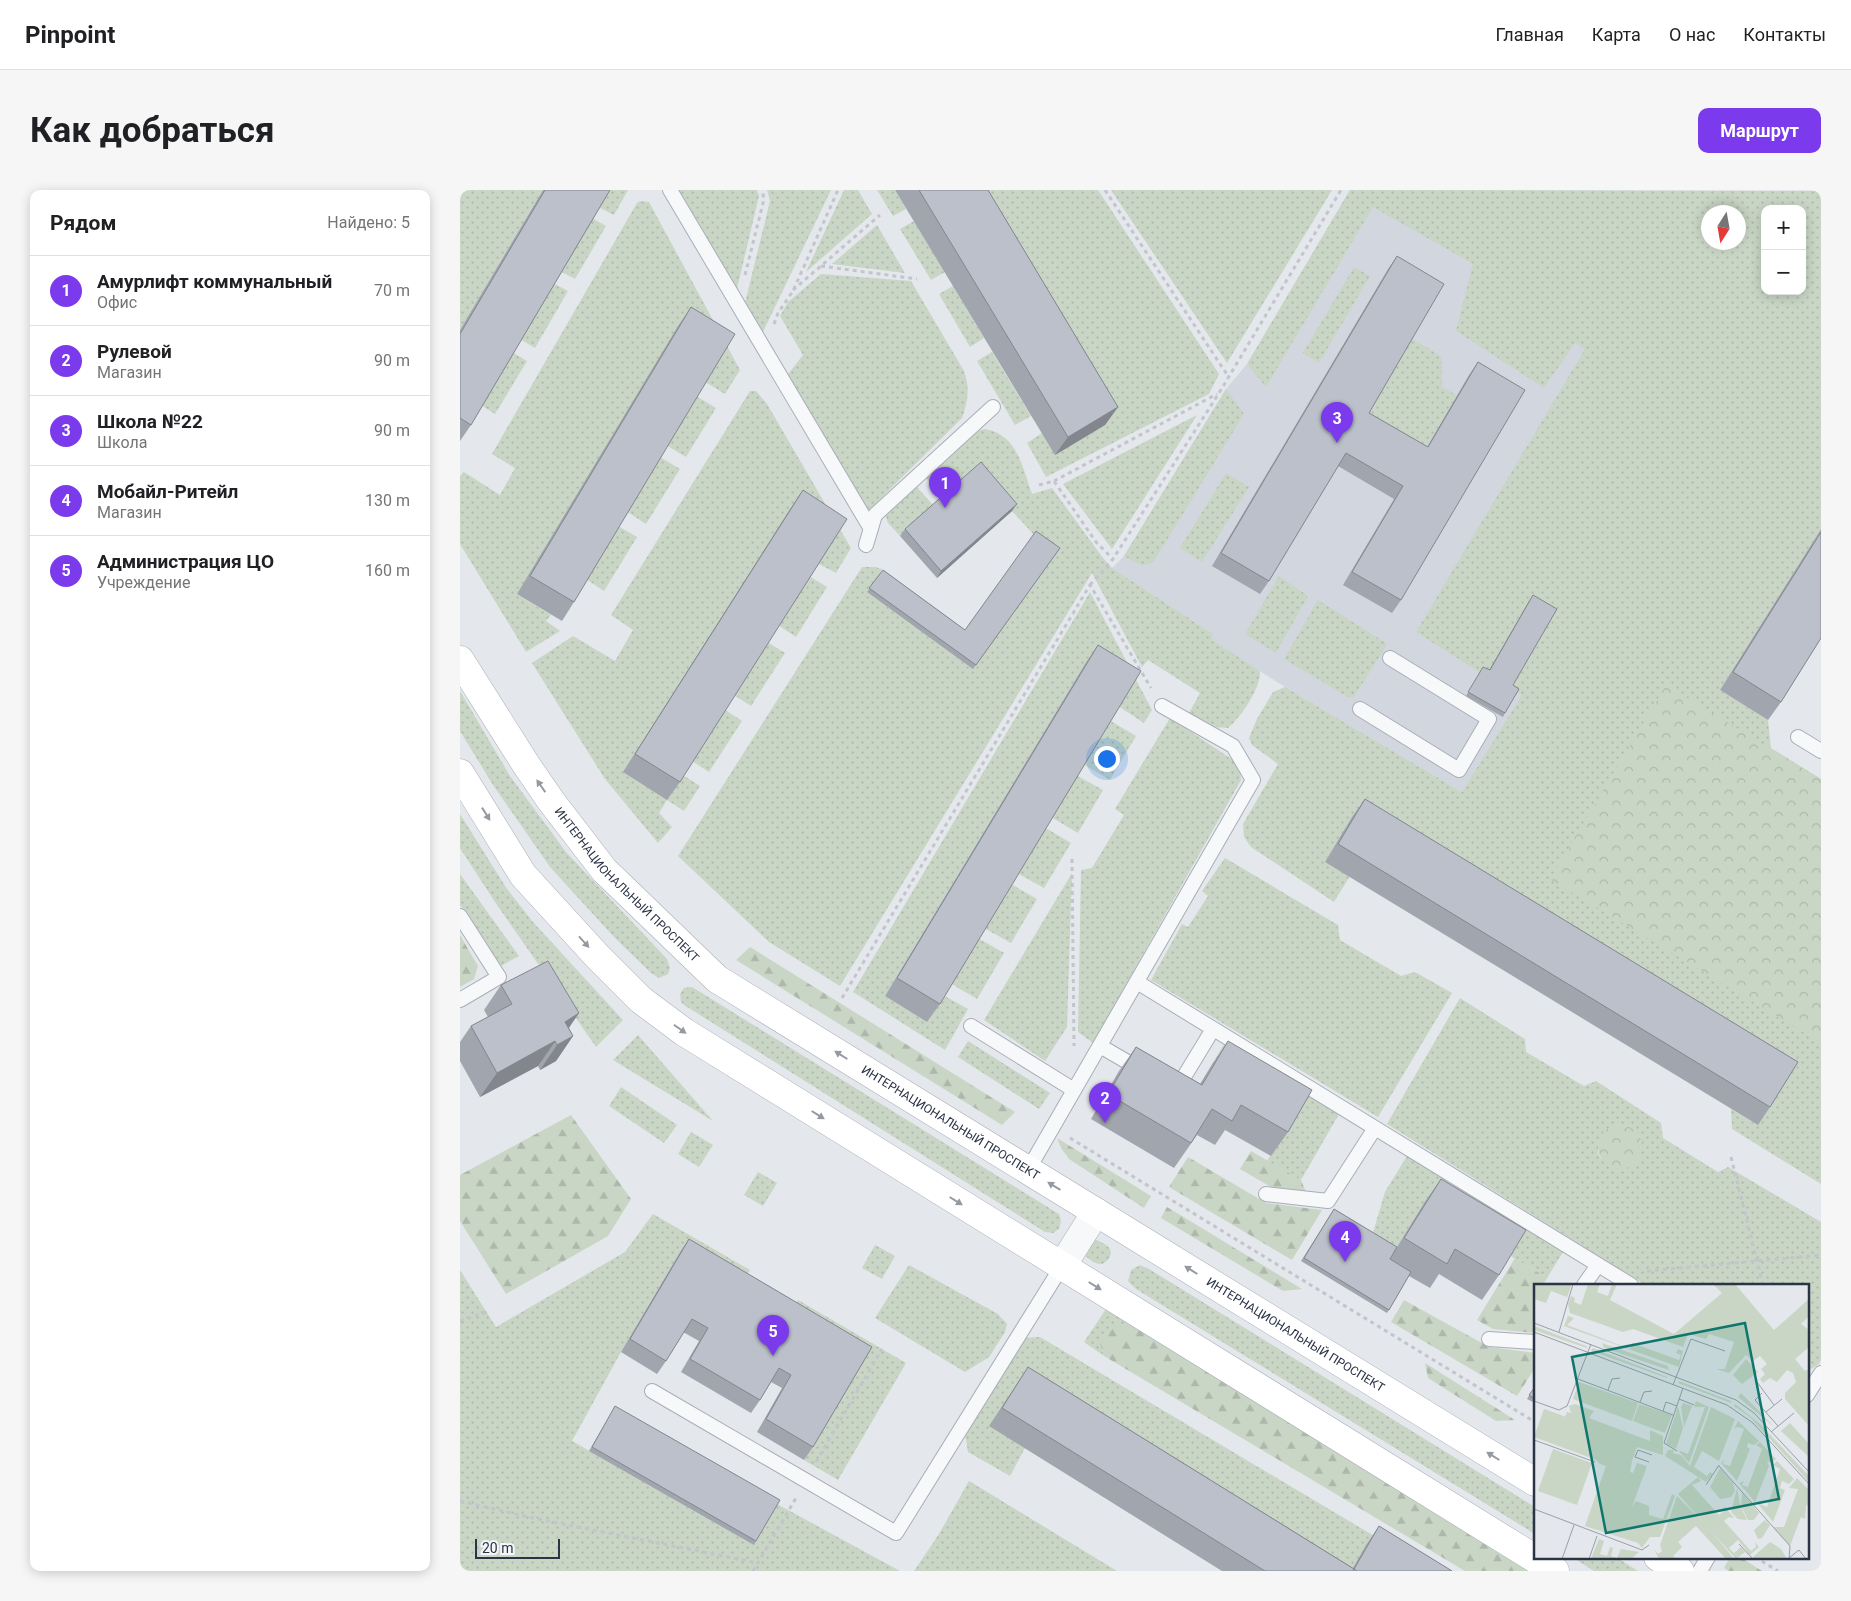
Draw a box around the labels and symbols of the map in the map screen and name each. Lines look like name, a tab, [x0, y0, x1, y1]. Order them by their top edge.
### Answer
north arrow	[1701, 205, 1746, 250]
pin: 3	[1321, 402, 1353, 443]
pin: 1	[929, 467, 961, 508]
your location	[1094, 746, 1120, 772]
one-way arrow	[536, 780, 546, 793]
street label: ИНТЕРНАЦИОНАЛЬНЫЙ ПРОСПЕКТ	[552, 805, 702, 965]
one-way arrow	[481, 808, 490, 821]
one-way arrow	[578, 936, 590, 948]
one-way arrow	[674, 1024, 687, 1034]
one-way arrow	[835, 1051, 848, 1060]
street label: ИНТЕРНАЦИОНАЛЬНЫЙ ПРОСПЕКТ	[859, 1063, 1042, 1183]
pin: 2	[1089, 1082, 1121, 1123]
one-way arrow	[812, 1111, 825, 1120]
one-way arrow	[1048, 1182, 1061, 1191]
one-way arrow	[950, 1196, 963, 1205]
pin: 4	[1329, 1221, 1361, 1262]
one-way arrow	[1184, 1266, 1197, 1275]
street label: ИНТЕРНАЦИОНАЛЬНЫЙ ПРОСПЕКТ	[1204, 1275, 1387, 1395]
one-way arrow	[1088, 1281, 1101, 1291]
inset map	[1534, 1284, 1808, 1558]
pin: 5	[757, 1315, 789, 1356]
one-way arrow	[1487, 1452, 1500, 1461]
scale bar	[475, 1536, 560, 1559]

